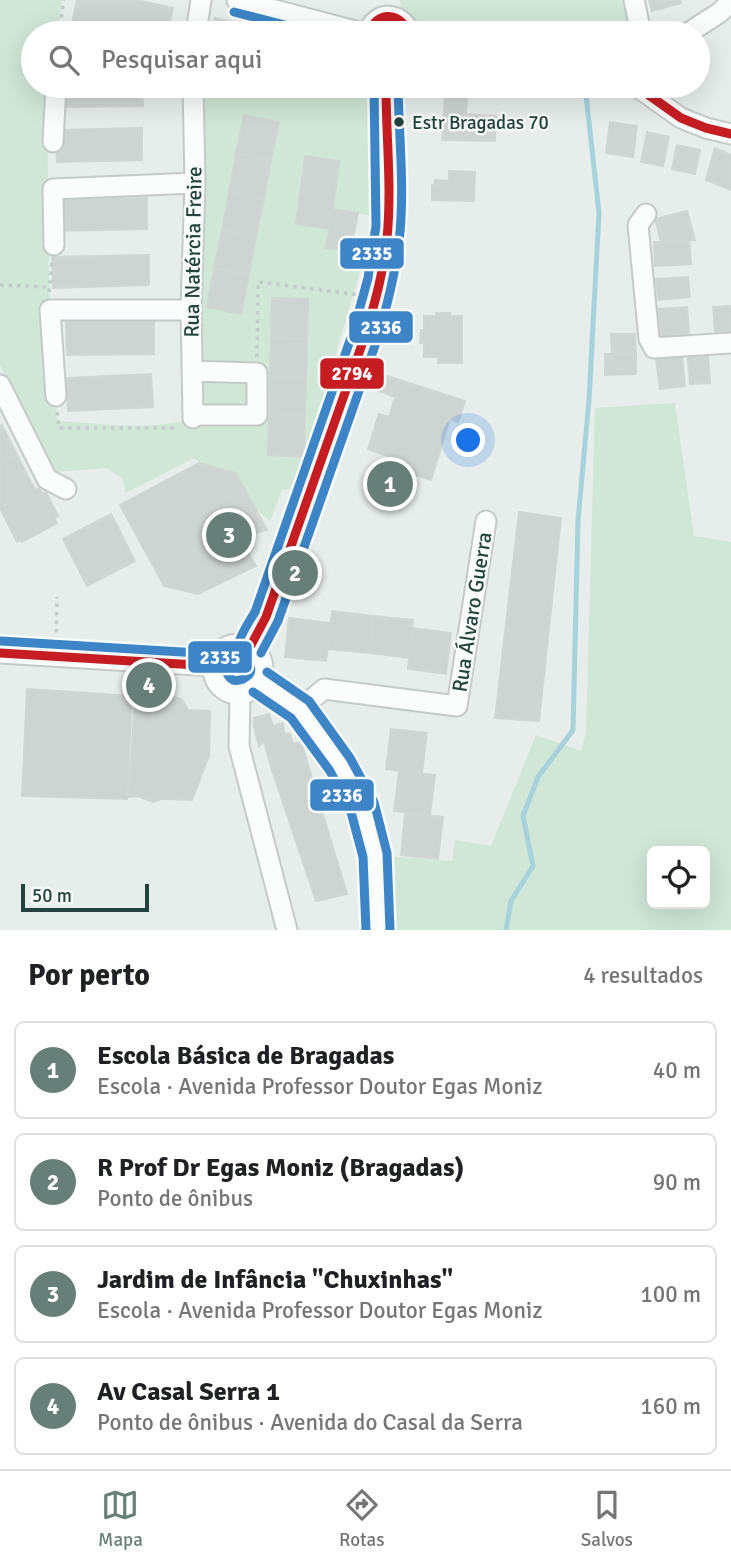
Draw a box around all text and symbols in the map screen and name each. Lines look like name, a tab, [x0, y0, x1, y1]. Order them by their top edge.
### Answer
search box	[21, 21, 710, 98]
icon: search	[45, 41, 83, 79]
text: Pesquisar aqui	[101, 44, 262, 76]
place label: Estr Bragadas 70	[412, 111, 549, 135]
marker: Estr Bragadas 70	[392, 115, 406, 129]
street label: Rua Natércia Freire	[179, 166, 207, 338]
line badge: 2335	[339, 237, 405, 270]
text: 2335	[351, 242, 393, 266]
line badge: 2336	[348, 310, 414, 344]
text: 2336	[360, 316, 402, 340]
line badge: 2794	[319, 357, 385, 390]
text: 2794	[331, 362, 373, 386]
your location	[451, 423, 485, 457]
pin: 1	[367, 458, 413, 510]
pin: 3	[206, 509, 252, 561]
street label: Rua Álvaro Guerra	[446, 530, 498, 694]
pin: 2	[272, 547, 318, 599]
line badge: 2335	[187, 640, 253, 674]
text: 2335	[199, 646, 241, 670]
pin: 4	[126, 659, 172, 711]
line badge: 2336	[309, 778, 375, 812]
text: 2336	[321, 784, 363, 808]
map controls	[647, 846, 710, 909]
button: locate	[647, 846, 710, 909]
scale bar	[21, 881, 149, 913]
text: 50 m	[32, 884, 72, 908]
text: Por perto	[28, 957, 150, 994]
text: 4 resultados	[583, 961, 703, 990]
text: Escola Básica de Bragadas	[97, 1040, 394, 1072]
text: 1	[47, 1056, 59, 1085]
text: 40 m	[653, 1056, 701, 1085]
text: Escola · Avenida Professor Doutor Egas Moniz	[97, 1072, 543, 1101]
text: R Prof Dr Egas Moniz (Bragadas)	[97, 1152, 464, 1184]
text: 2	[47, 1168, 59, 1197]
text: 90 m	[653, 1168, 701, 1197]
text: Ponto de ônibus	[97, 1184, 253, 1213]
text: Jardim de Infância "Chuxinhas"	[97, 1264, 453, 1296]
text: 3	[47, 1280, 59, 1309]
text: 100 m	[640, 1280, 701, 1309]
text: Escola · Avenida Professor Doutor Egas Moniz	[97, 1296, 543, 1325]
text: Av Casal Serra 1	[97, 1376, 280, 1408]
text: 4	[47, 1392, 59, 1421]
text: 160 m	[640, 1392, 701, 1421]
text: Ponto de ônibus · Avenida do Casal da Serra	[97, 1408, 523, 1437]
tab: Mapa	[98, 1486, 143, 1552]
tab: Rotas	[339, 1486, 384, 1552]
tab: Salvos	[581, 1486, 633, 1552]

